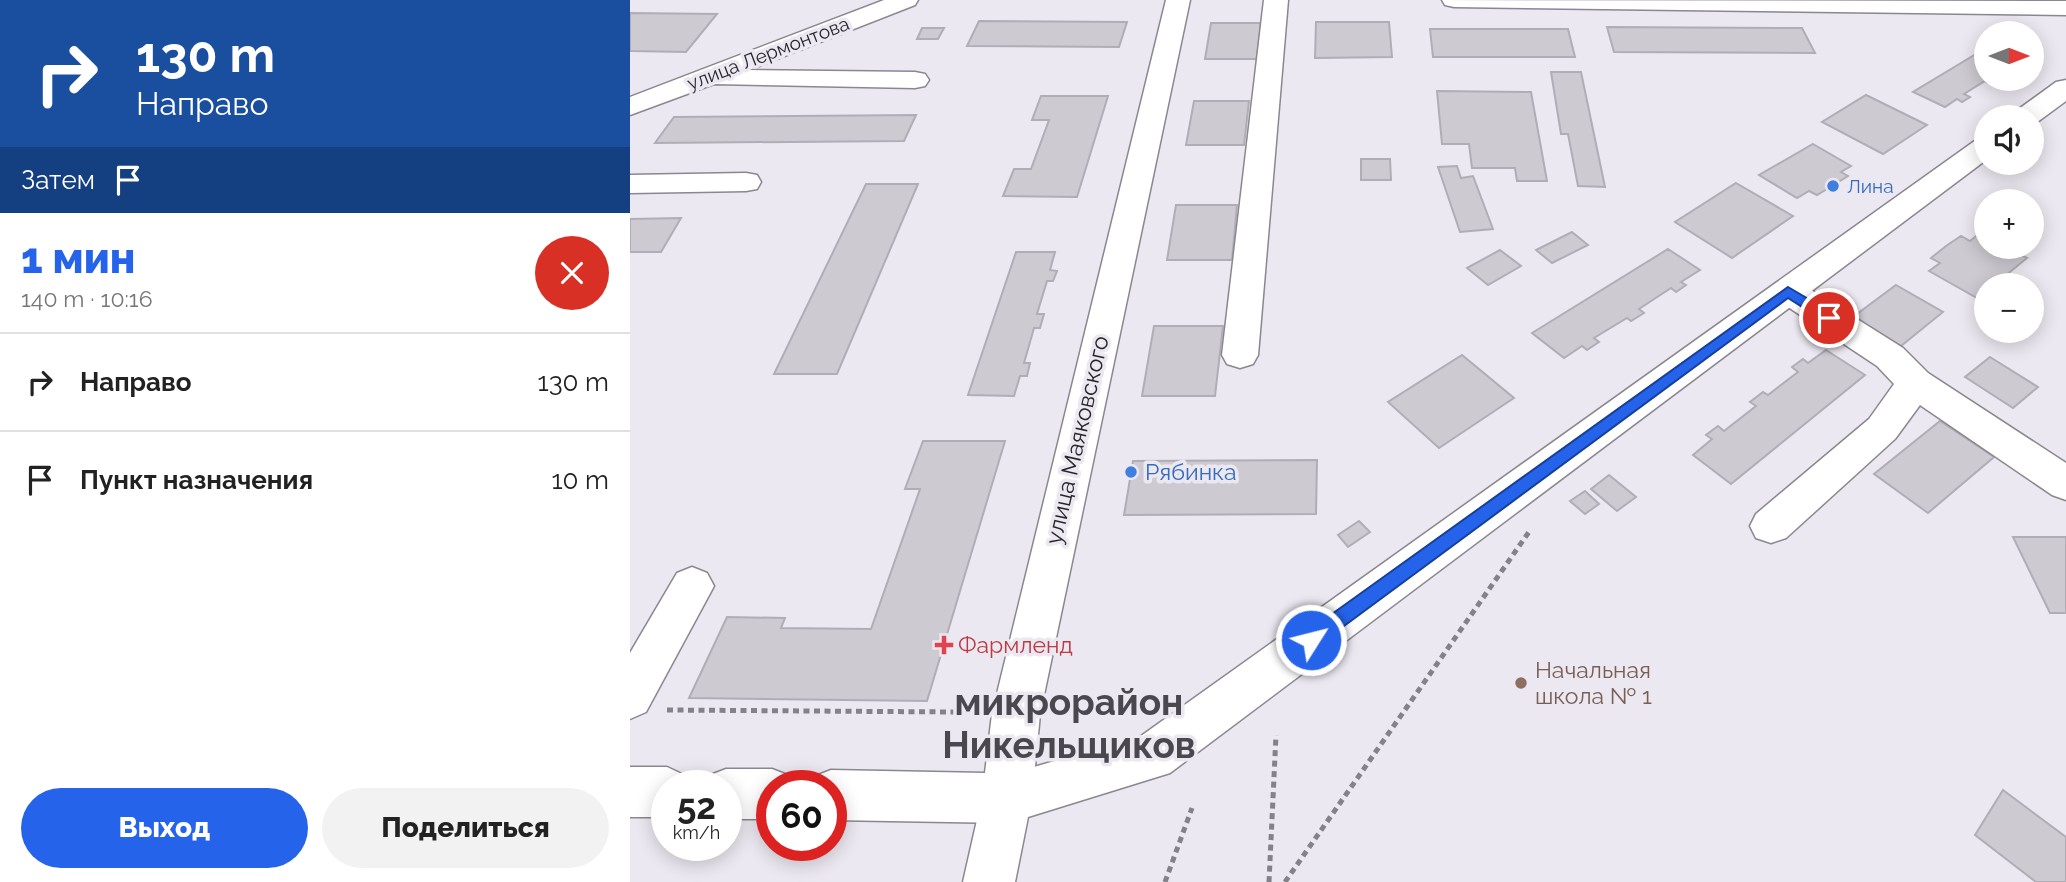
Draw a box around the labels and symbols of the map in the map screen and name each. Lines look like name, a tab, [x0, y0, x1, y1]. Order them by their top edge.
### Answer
street label: улица Лермонтова	[684, 12, 852, 94]
north arrow	[1974, 21, 2044, 91]
place label: Лина	[1847, 175, 1894, 197]
marker: Лина	[1825, 178, 1841, 194]
pin	[1799, 288, 1859, 348]
street label: улица Маяковского	[1039, 333, 1114, 547]
place label: Рябинка	[1145, 458, 1237, 485]
marker: Рябинка	[1123, 464, 1139, 480]
position arrow	[1274, 603, 1348, 677]
place label: Фармленд	[958, 631, 1073, 658]
marker: Фармленд	[936, 637, 952, 653]
place label: Начальная школа № 1	[1535, 656, 1652, 709]
marker: Начальная школа № 1	[1513, 675, 1529, 691]
district label: микрорайон Никельщиков	[942, 680, 1196, 767]
speed limit sign: 60	[756, 770, 847, 861]

